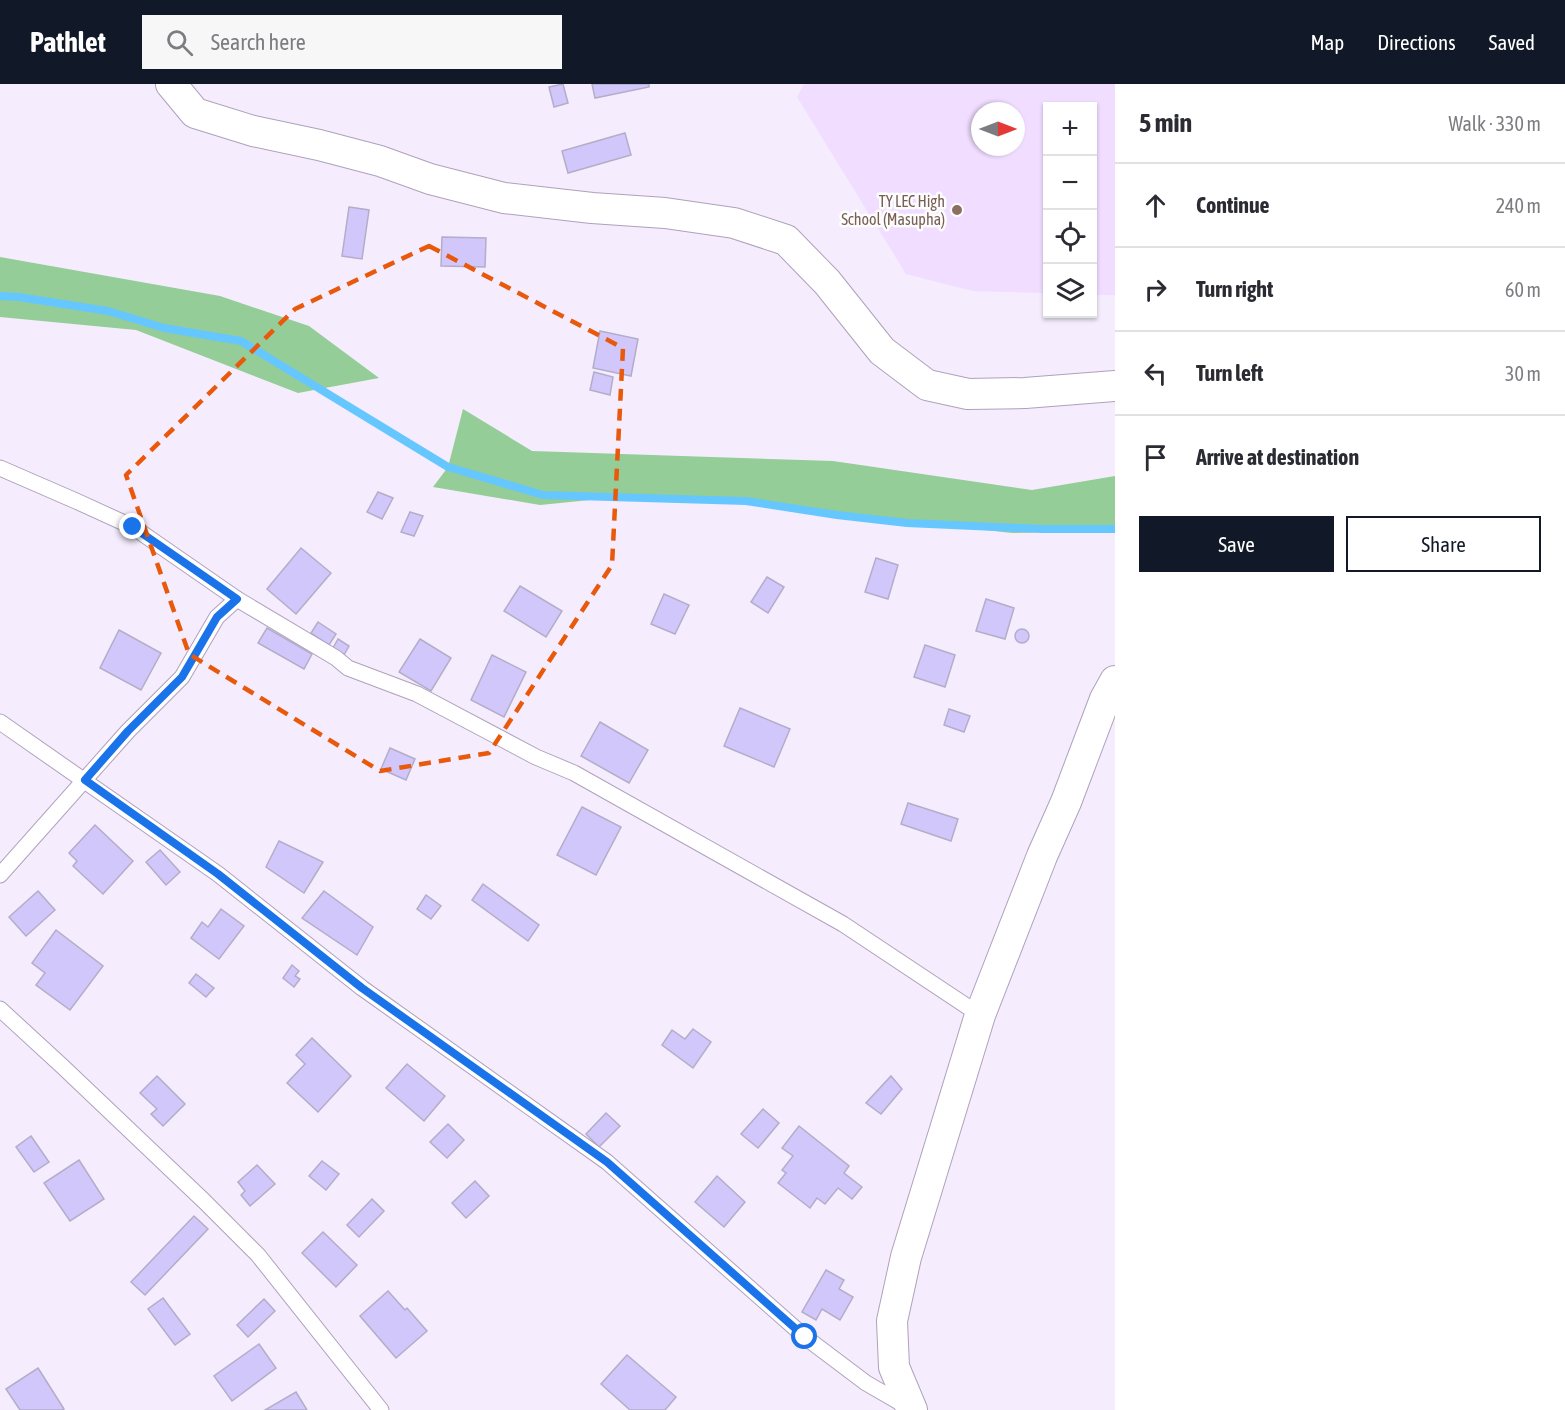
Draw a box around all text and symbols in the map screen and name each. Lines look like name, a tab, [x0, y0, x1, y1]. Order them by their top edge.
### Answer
search box	[142, 15, 562, 69]
text: Pathlet	[30, 26, 106, 58]
icon: search	[163, 26, 196, 59]
text: Search here	[211, 29, 306, 55]
text: Map	[1310, 30, 1344, 54]
text: Directions	[1377, 30, 1456, 54]
text: Saved	[1489, 30, 1535, 54]
north arrow	[971, 102, 1025, 156]
map controls	[1043, 102, 1097, 318]
button: +	[1043, 102, 1097, 156]
text: 5 min	[1139, 108, 1192, 138]
text: Walk · 330 m	[1449, 112, 1541, 135]
button: −	[1043, 156, 1097, 210]
icon: ahead	[1139, 189, 1172, 222]
place label: TY LEC High School (Masupha)	[841, 192, 945, 229]
text: Continue	[1196, 192, 1270, 218]
text: 240 m	[1496, 194, 1541, 217]
marker: TY LEC High School (Masupha)	[950, 203, 964, 217]
button: locate	[1043, 210, 1097, 264]
button: layers	[1043, 264, 1097, 318]
icon: right	[1139, 273, 1172, 306]
text: Turn right	[1196, 276, 1273, 302]
text: 60 m	[1505, 278, 1541, 301]
icon: left	[1139, 357, 1172, 390]
text: Turn left	[1196, 360, 1263, 386]
text: 30 m	[1505, 362, 1541, 385]
icon: arrive	[1139, 441, 1172, 474]
text: Arrive at destination	[1196, 444, 1359, 470]
route end	[119, 513, 145, 539]
button: Save	[1139, 516, 1334, 572]
button: Share	[1346, 516, 1541, 572]
route start	[791, 1323, 817, 1349]

